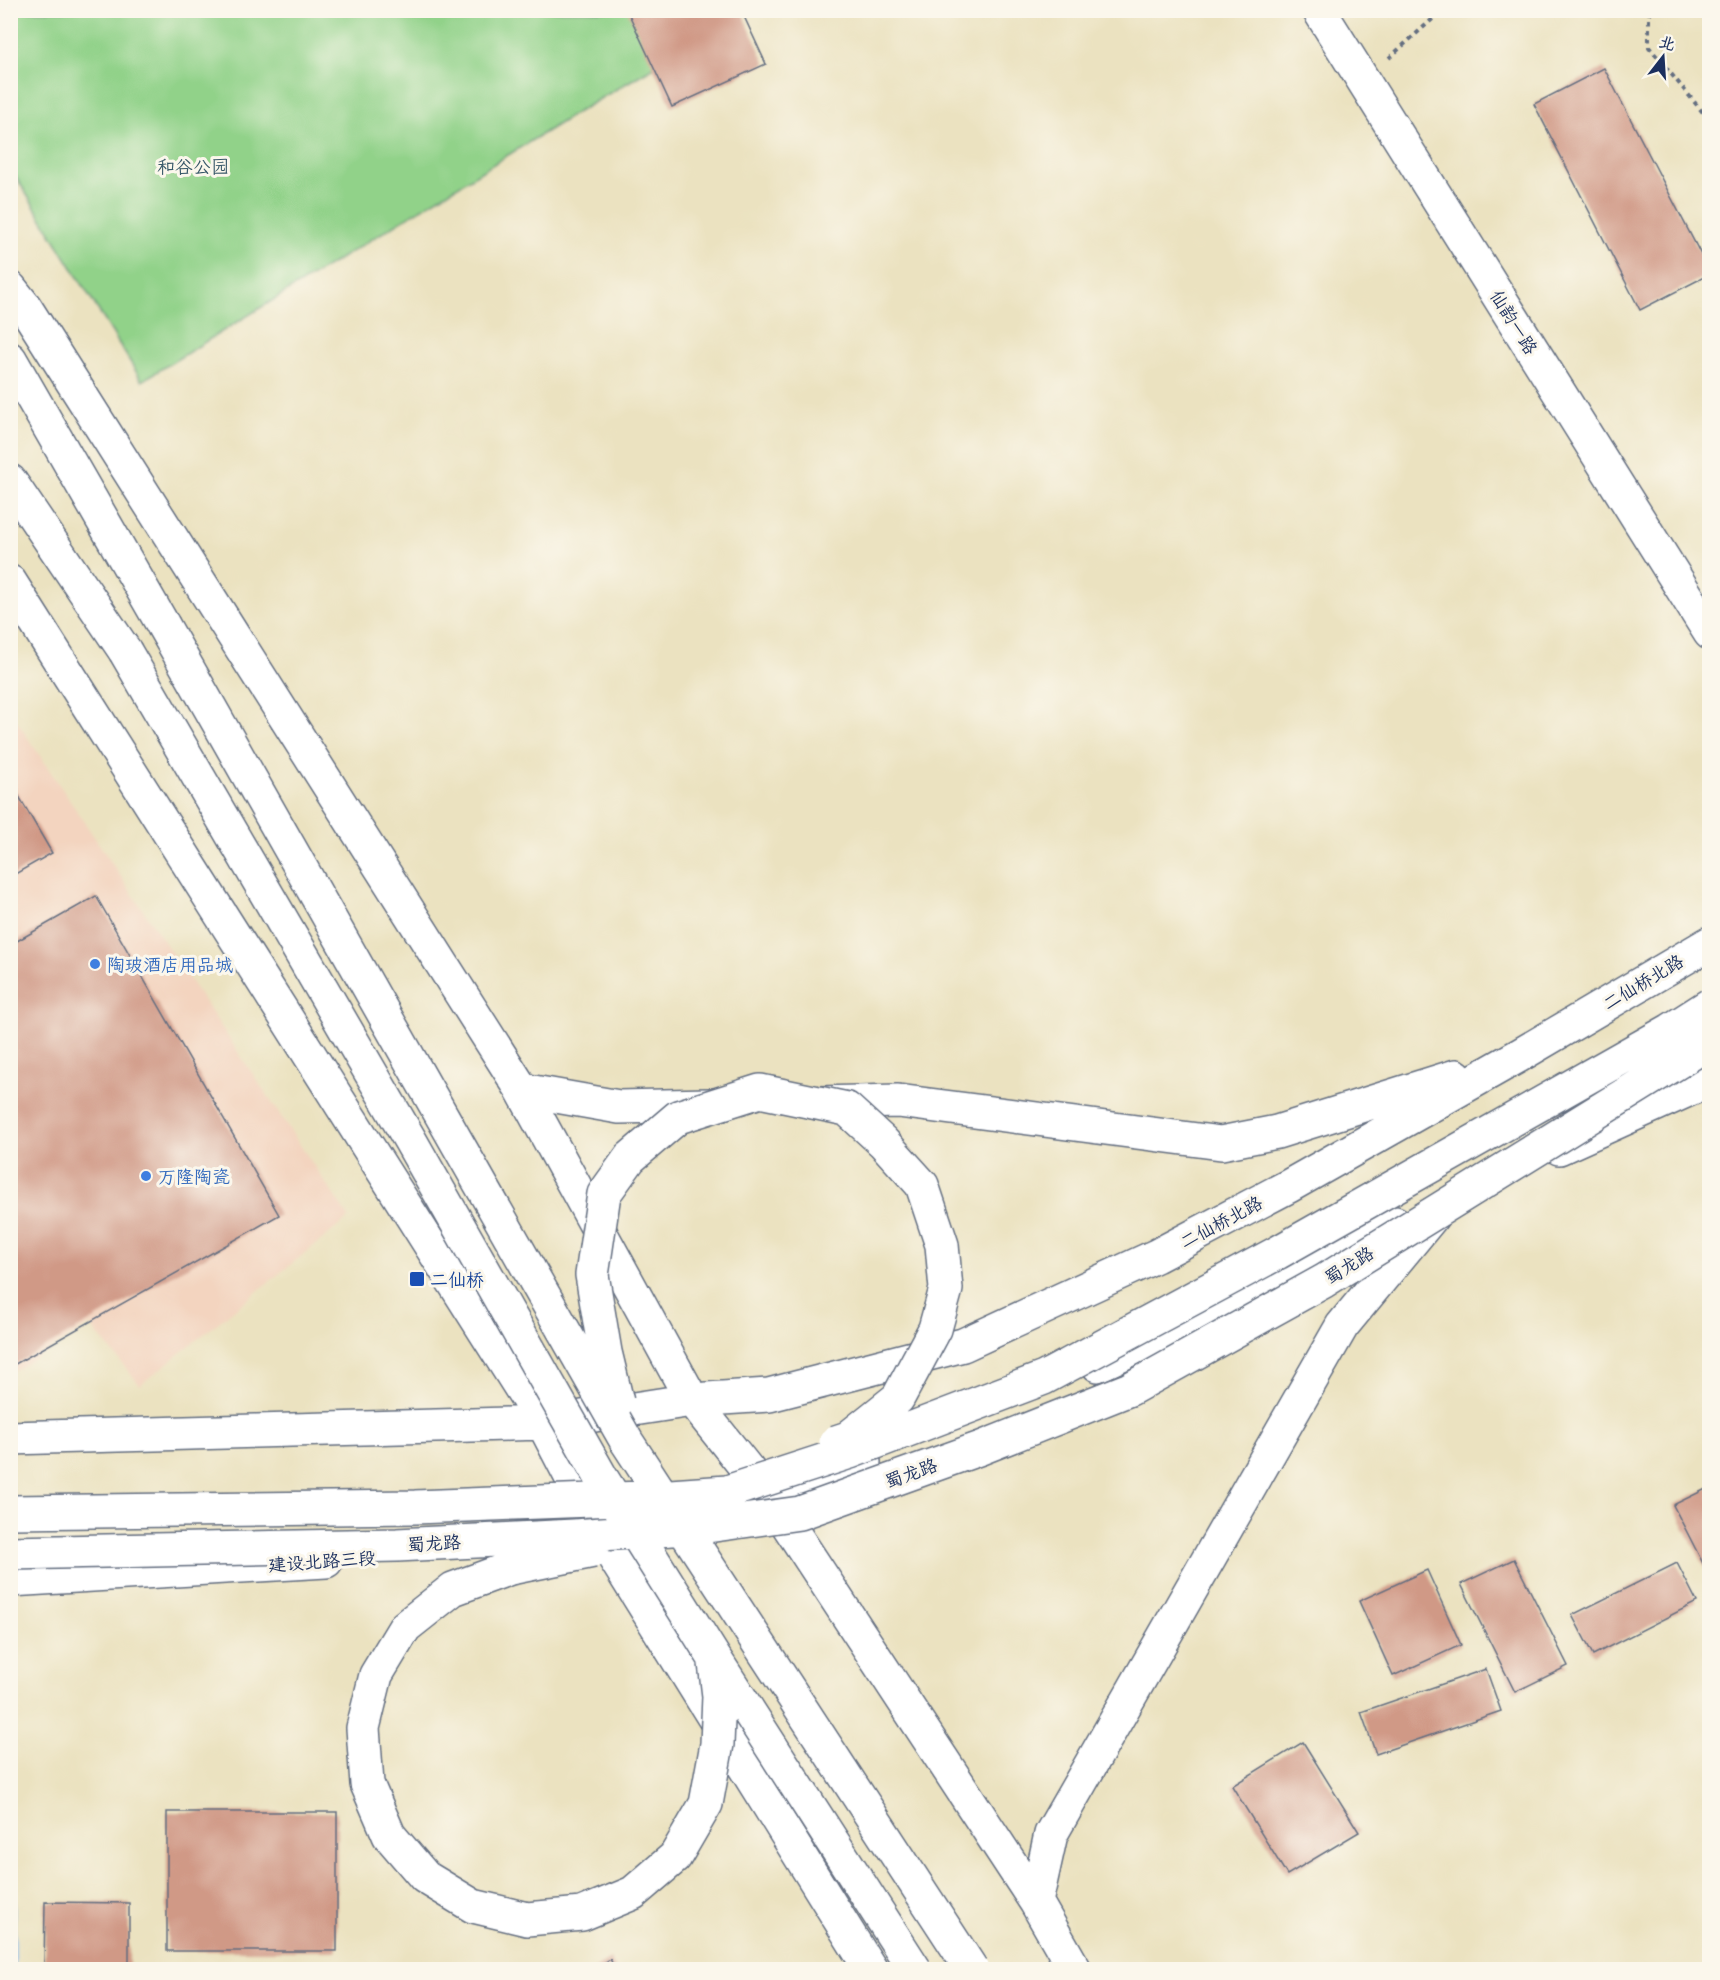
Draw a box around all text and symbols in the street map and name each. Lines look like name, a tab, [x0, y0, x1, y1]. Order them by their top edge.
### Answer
north arrow	[1633, 27, 1693, 87]
text: 北	[1657, 30, 1678, 56]
park label: 和谷公园	[157, 154, 229, 179]
street label: 仙韵一路	[1484, 285, 1544, 359]
street label: 二仙桥北路	[1598, 948, 1688, 1016]
place label: 陶玻酒店用品城	[107, 952, 233, 977]
marker: 陶玻酒店用品城	[88, 957, 102, 971]
place label: 万隆陶瓷	[158, 1164, 230, 1189]
marker: 万隆陶瓷	[139, 1169, 153, 1183]
street label: 二仙桥北路	[1175, 1190, 1267, 1254]
street label: 蜀龙路	[1319, 1240, 1379, 1290]
place label: 二仙桥	[430, 1267, 484, 1292]
marker: 二仙桥	[408, 1270, 426, 1288]
street label: 蜀龙路	[881, 1452, 941, 1494]
street label: 蜀龙路	[406, 1529, 462, 1557]
street label: 建设北路三段	[267, 1545, 377, 1577]

